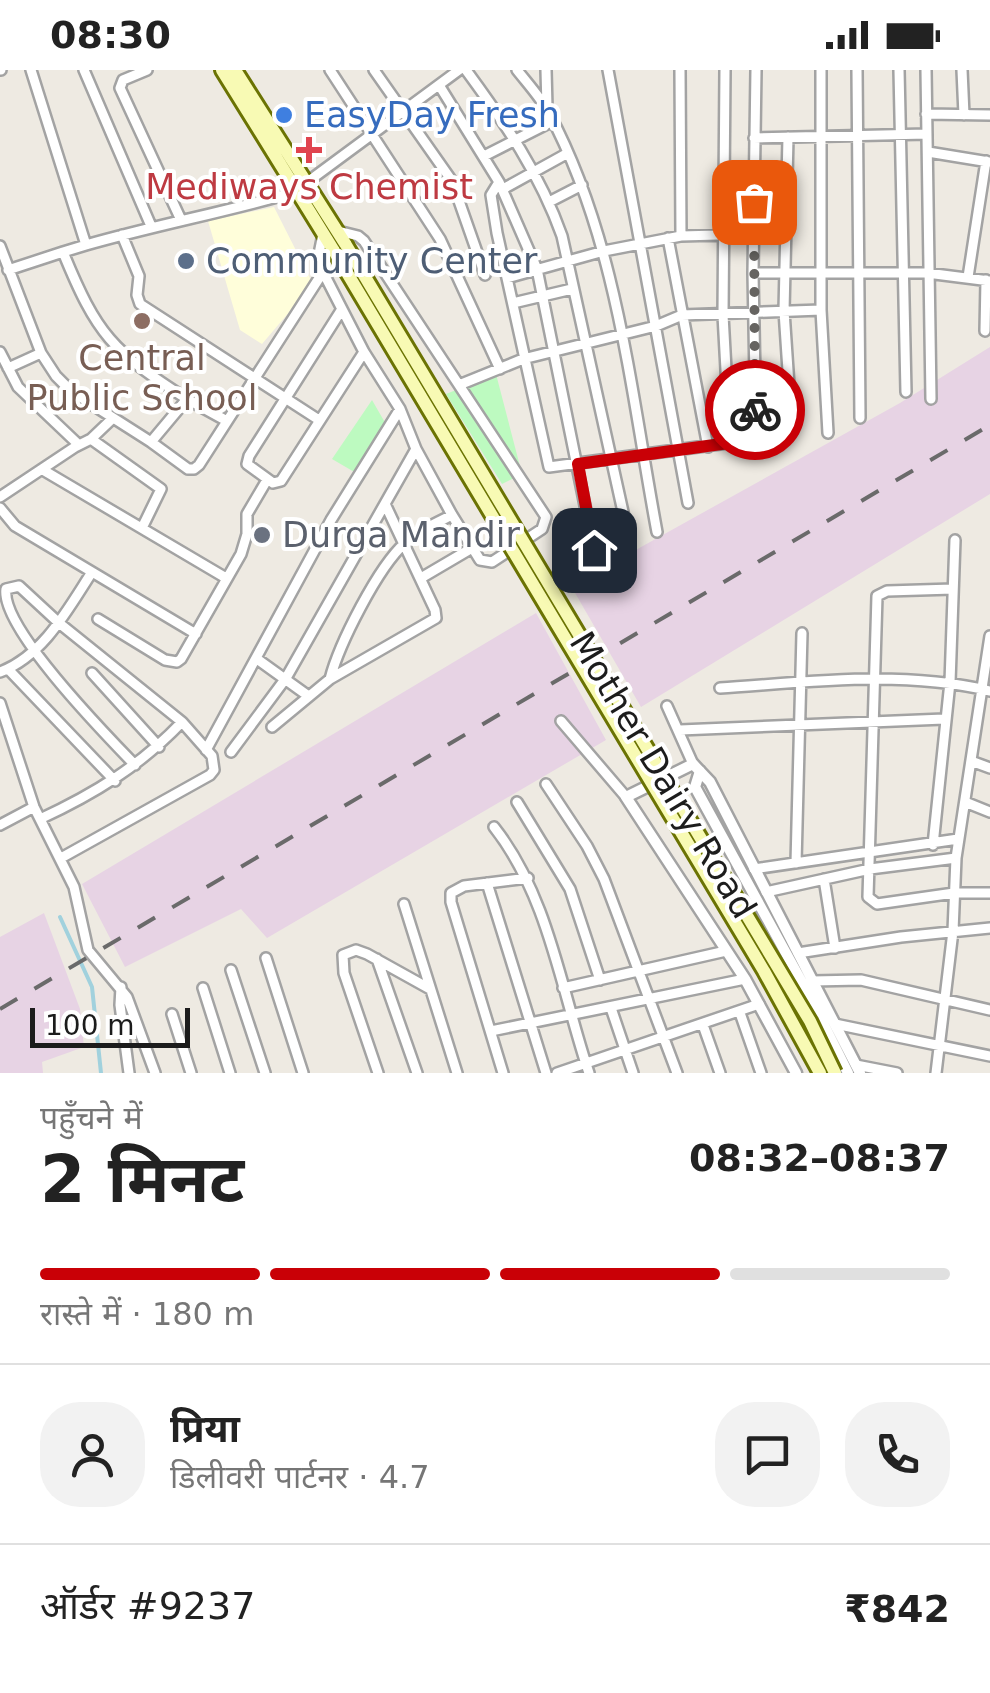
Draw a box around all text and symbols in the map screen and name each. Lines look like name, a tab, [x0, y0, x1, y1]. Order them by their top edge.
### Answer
text: 08:30	[50, 13, 171, 57]
place label: EasyDay Fresh	[304, 95, 560, 135]
marker: EasyDay Fresh	[273, 104, 295, 126]
marker: Mediways Chemist	[298, 139, 320, 161]
pin	[712, 160, 797, 245]
place label: Mediways Chemist	[145, 167, 473, 207]
icon: bag	[727, 175, 782, 230]
place label: Community Center	[206, 241, 538, 281]
marker: Community Center	[175, 250, 197, 272]
marker: Central Public School	[131, 310, 153, 332]
place label: Central Public School	[27, 338, 257, 418]
courier	[705, 360, 805, 460]
icon: bike	[728, 383, 783, 438]
pin	[552, 508, 637, 593]
place label: Durga Mandir	[282, 515, 520, 555]
icon: home	[567, 523, 622, 578]
marker: Durga Mandir	[251, 524, 273, 546]
street label: Mother Dairy Road	[562, 625, 764, 925]
scale bar	[30, 1003, 190, 1048]
text: 100 m	[45, 1009, 135, 1042]
text: पहुँचने में	[40, 1099, 143, 1137]
text: 08:32–08:37	[689, 1136, 950, 1180]
text: 2 मिनट	[40, 1142, 244, 1217]
text: रास्ते में · 180 m	[40, 1295, 254, 1333]
button: person	[40, 1402, 145, 1507]
button: chat	[715, 1402, 820, 1507]
button: phone	[845, 1402, 950, 1507]
text: प्रिया	[170, 1407, 240, 1451]
text: डिलीवरी पार्टनर · 4.7	[170, 1458, 430, 1496]
text: ऑर्डर #9237	[40, 1584, 255, 1628]
text: ₹842	[844, 1587, 950, 1631]

